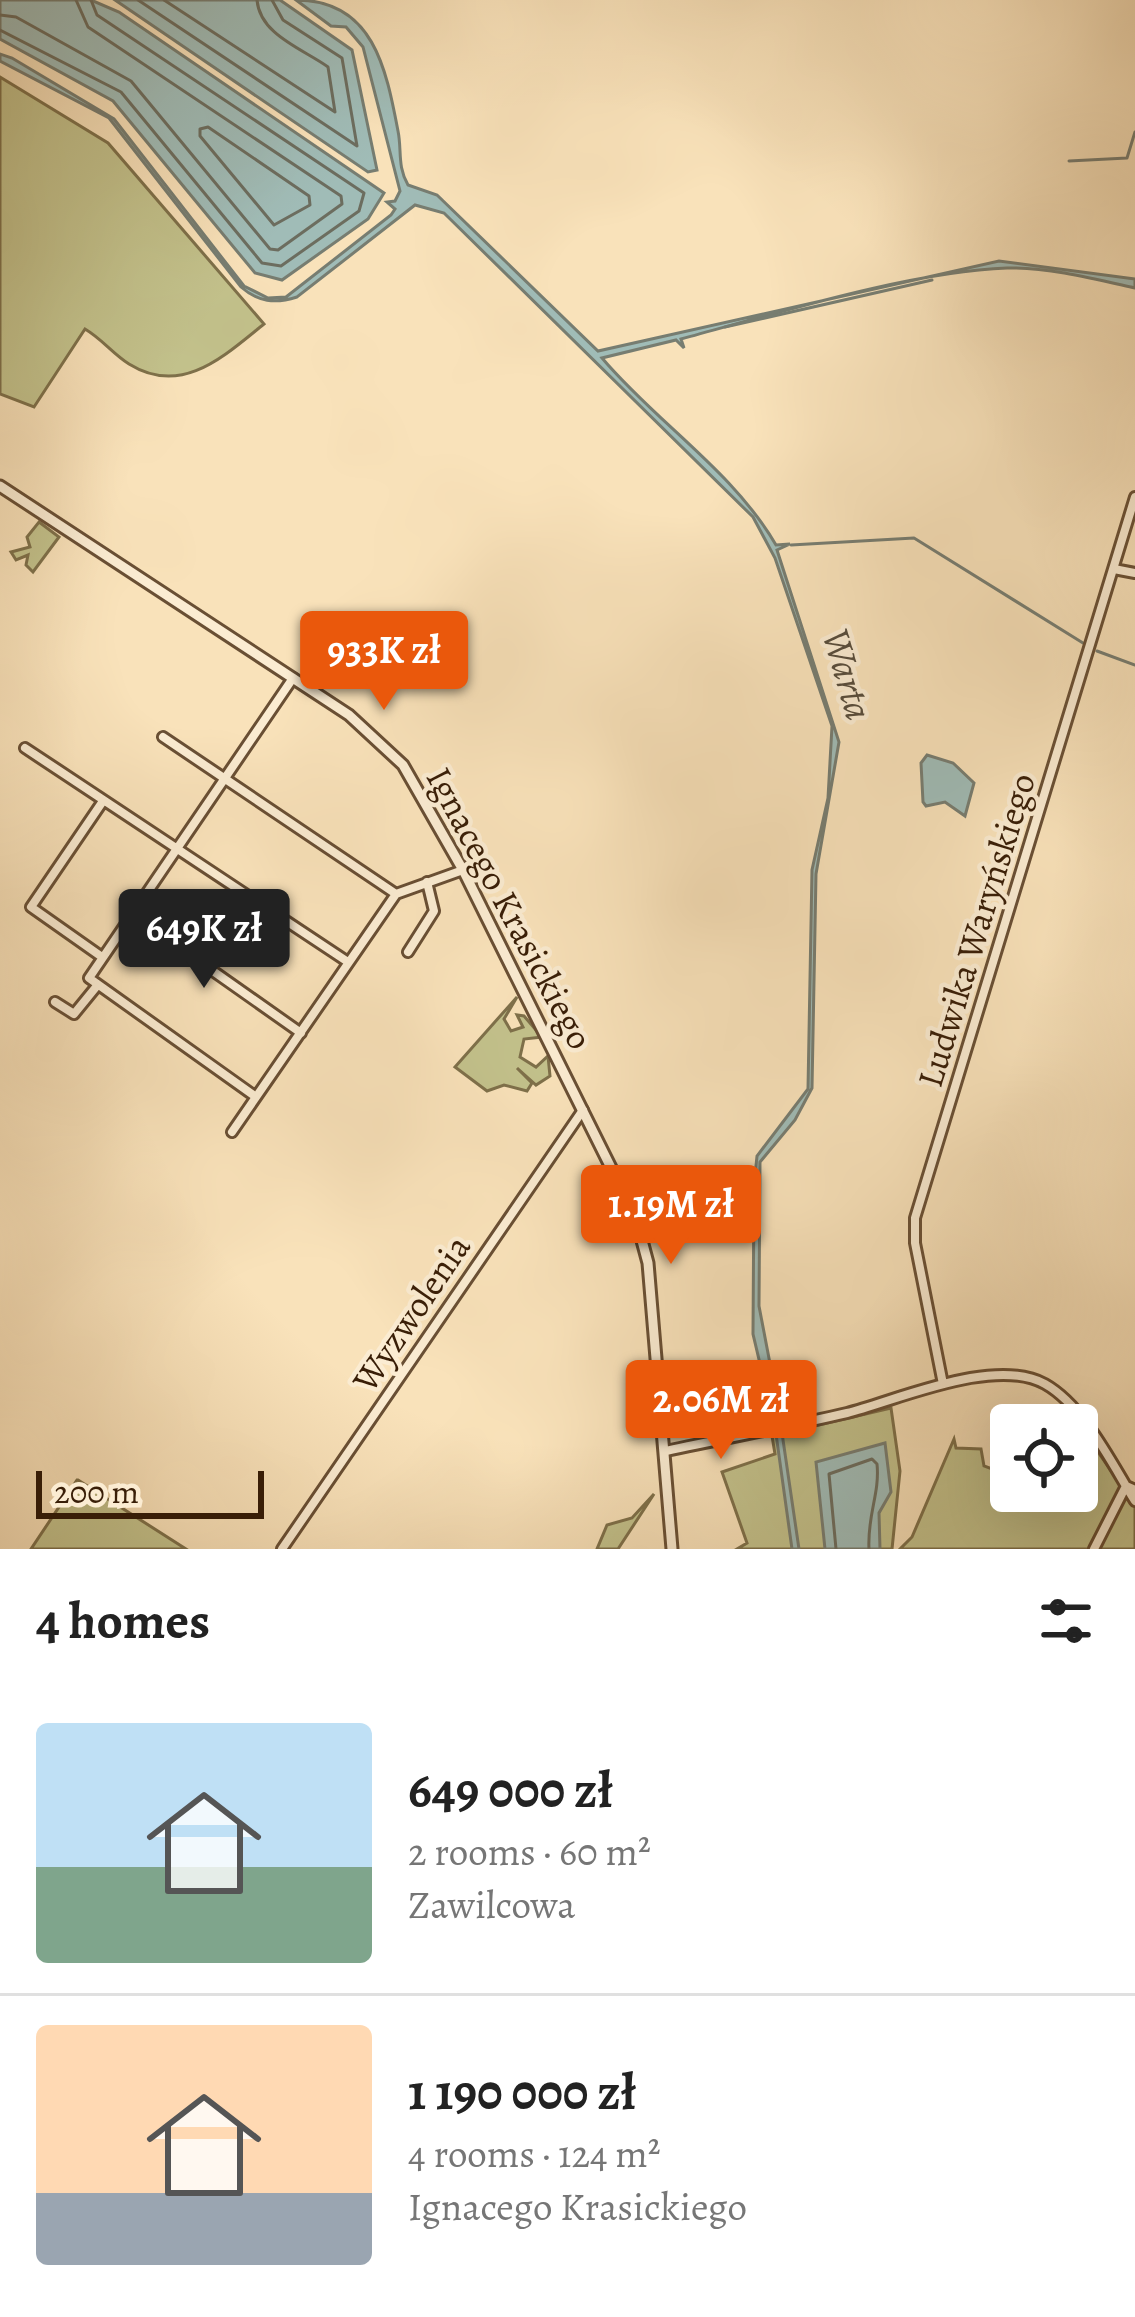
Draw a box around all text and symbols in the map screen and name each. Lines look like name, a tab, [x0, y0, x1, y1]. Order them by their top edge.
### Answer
pin: 933K zł	[273, 611, 495, 713]
water label: Warta	[810, 622, 886, 726]
text: 933K zł	[327, 623, 441, 676]
street label: Ignacego Krasickiego	[415, 758, 605, 1058]
street label: Ludwika Waryńskiego	[905, 767, 1047, 1093]
pin: 649K zł	[93, 889, 315, 991]
text: 649K zł	[146, 901, 262, 954]
pin: 1.19M zł	[547, 1165, 795, 1267]
text: 1.19M zł	[608, 1177, 734, 1230]
street label: Wyzwolenia	[340, 1225, 482, 1402]
pin: 2.06M zł	[597, 1360, 845, 1462]
text: 2.06M zł	[653, 1372, 789, 1425]
map controls	[990, 1404, 1098, 1512]
button: locate	[990, 1404, 1098, 1512]
scale bar	[36, 1465, 264, 1518]
text: 200 m	[54, 1469, 139, 1514]
text: 4 homes	[36, 1586, 210, 1656]
icon: filters	[1033, 1588, 1099, 1654]
text: 649 000 zł	[408, 1755, 613, 1825]
icon: home	[132, 1771, 276, 1915]
text: 2 rooms · 60 m²	[408, 1825, 651, 1878]
text: Zawilcowa	[408, 1878, 575, 1931]
text: 1 190 000 zł	[408, 2057, 636, 2127]
icon: home	[132, 2073, 276, 2217]
text: 4 rooms · 124 m²	[408, 2127, 661, 2180]
text: Ignacego Krasickiego	[408, 2180, 747, 2233]

